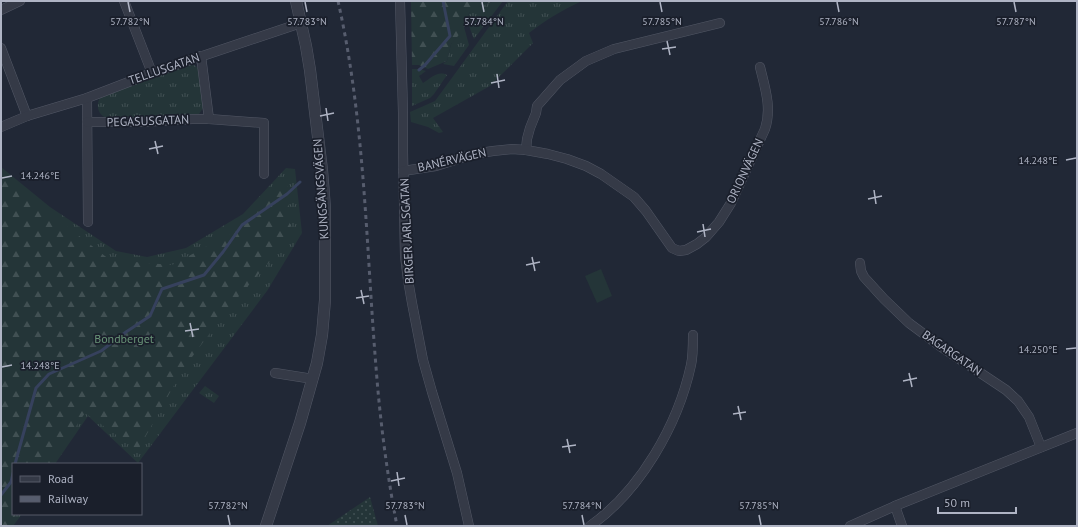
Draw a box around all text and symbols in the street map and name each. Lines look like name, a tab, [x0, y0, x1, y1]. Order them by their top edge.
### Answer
text: 57.782°N	[110, 15, 150, 28]
text: 57.783°N	[287, 15, 327, 28]
text: 57.784°N	[464, 15, 504, 28]
text: 57.785°N	[642, 15, 682, 28]
text: 57.786°N	[819, 15, 859, 28]
text: 57.787°N	[996, 15, 1036, 28]
street label: TELLUSGATAN	[126, 49, 201, 88]
street label: PEGASUSGATAN	[106, 112, 190, 129]
street label: ORIONVÄGEN	[723, 136, 766, 206]
street label: KUNGSÄNGSVÄGEN	[310, 138, 331, 240]
street label: BANÉRVÄGEN	[416, 144, 488, 175]
text: 14.248°E	[1019, 154, 1058, 167]
text: 14.246°E	[21, 169, 60, 182]
street label: BIRGER JARLSGATAN	[396, 178, 417, 284]
street label: BAGARGATAN	[920, 327, 985, 379]
park label: Bondberget	[94, 331, 154, 346]
text: 14.250°E	[1019, 343, 1058, 356]
text: 14.248°E	[21, 359, 60, 372]
legend	[12, 463, 142, 515]
text: Road	[48, 471, 73, 486]
scale bar	[938, 489, 1016, 515]
text: Railway	[48, 491, 88, 506]
text: 50 m	[944, 495, 970, 510]
text: 57.782°N	[208, 499, 248, 512]
text: 57.783°N	[385, 499, 425, 512]
text: 57.784°N	[562, 499, 602, 512]
text: 57.785°N	[739, 499, 779, 512]

